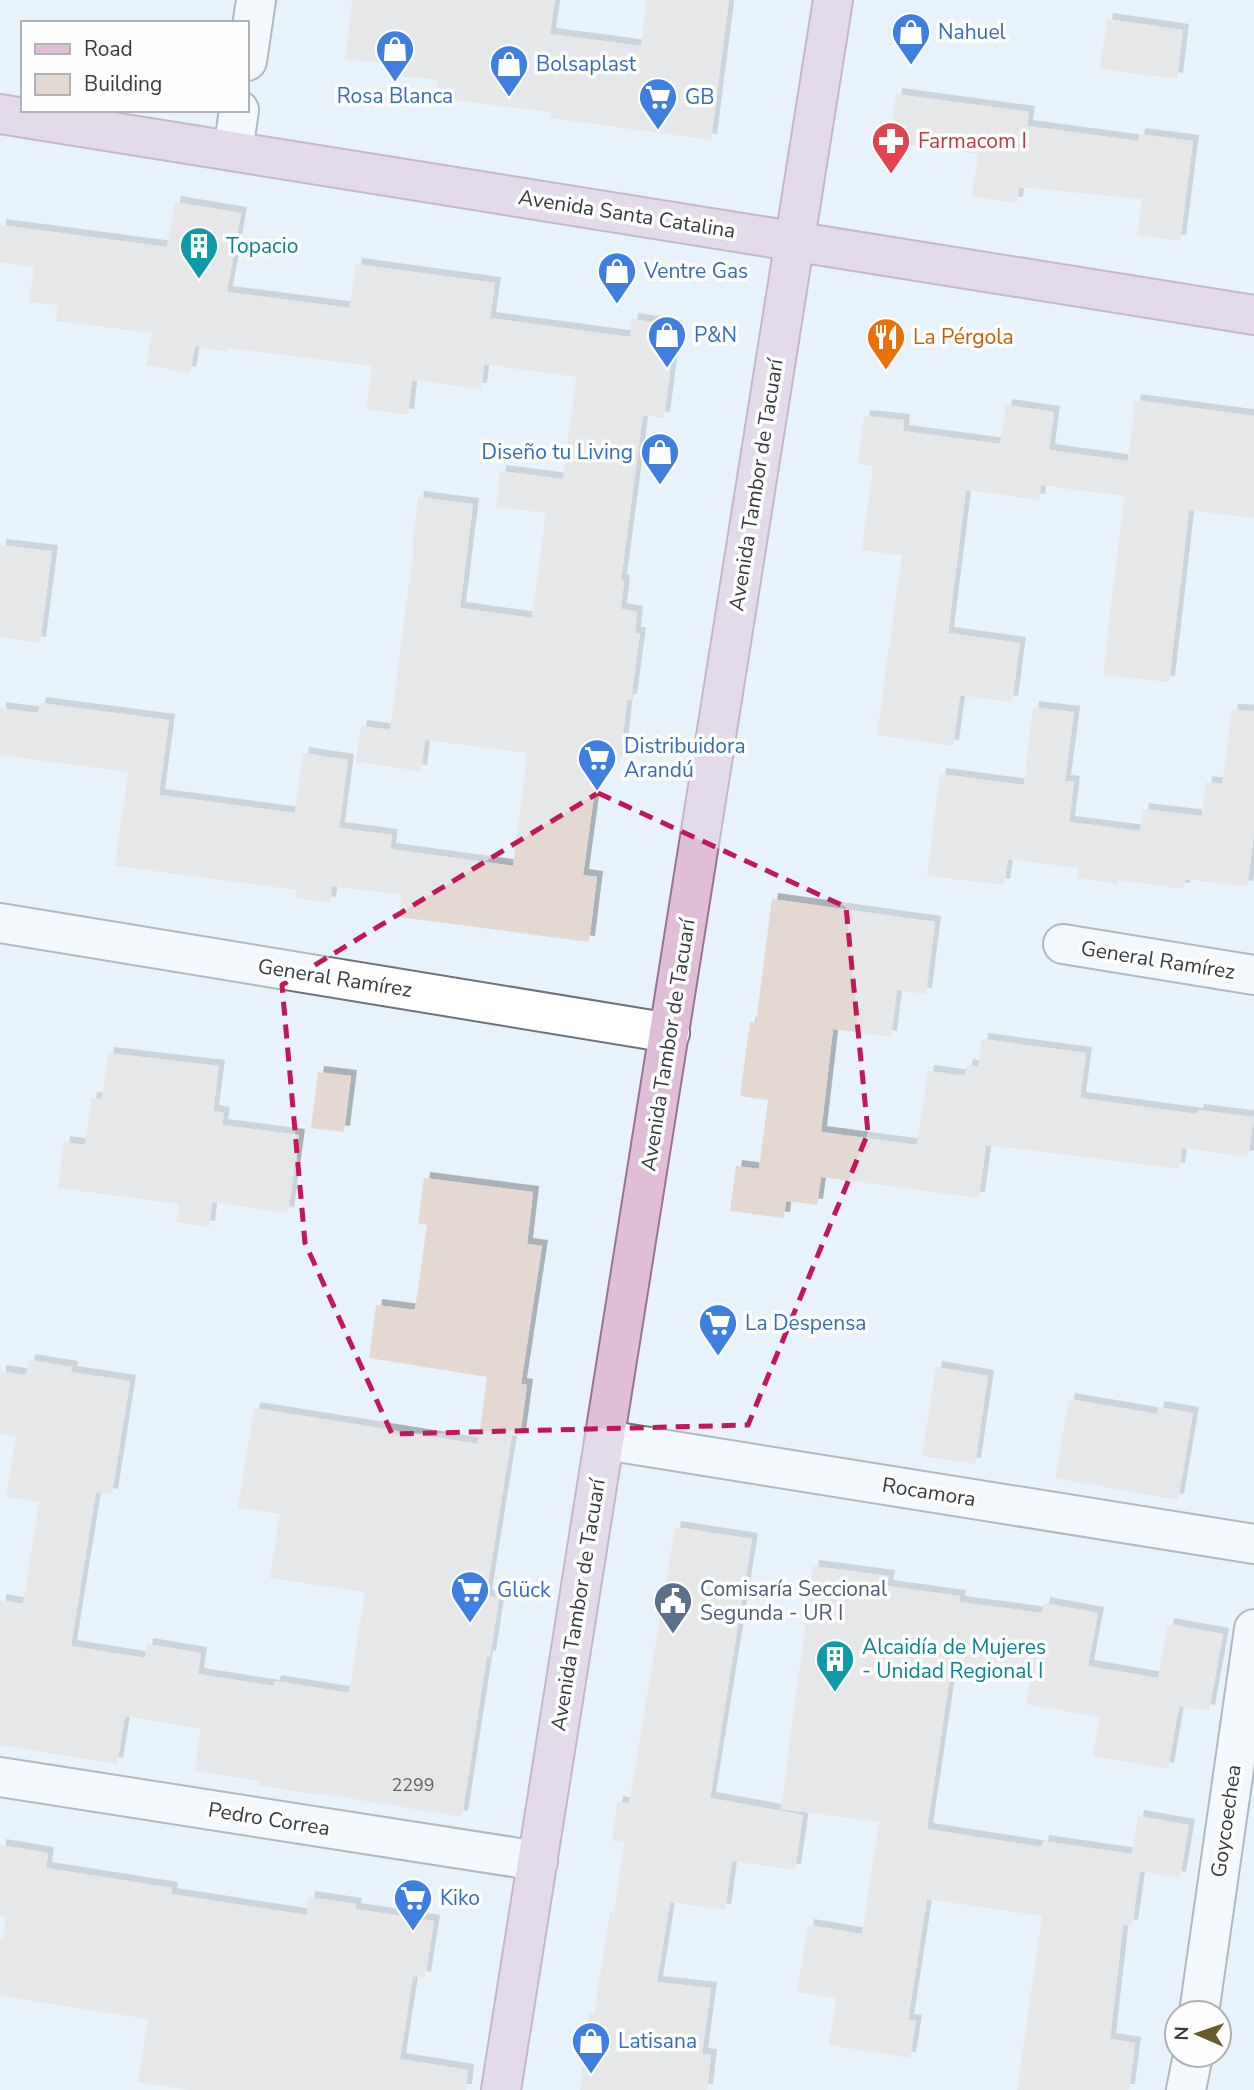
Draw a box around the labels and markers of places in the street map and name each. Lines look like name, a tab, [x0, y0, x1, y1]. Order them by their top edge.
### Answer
shop icon: Nahuel	[890, 11, 932, 66]
place label: Nahuel	[938, 18, 1007, 46]
shop icon: Rosa Blanca	[374, 28, 416, 83]
shop icon: Bolsaplast	[488, 43, 530, 98]
place label: Bolsaplast	[536, 50, 637, 78]
supermarket icon: GB	[637, 76, 679, 131]
place label: Rosa Blanca	[337, 82, 453, 110]
place label: GB	[685, 83, 714, 111]
pharmacy icon: Farmacom I	[870, 120, 912, 175]
place label: Farmacom I	[918, 127, 1027, 155]
building icon: Topacio	[178, 225, 220, 280]
place label: Topacio	[226, 232, 298, 260]
shop icon: Ventre Gas	[596, 250, 638, 305]
place label: Ventre Gas	[643, 257, 748, 285]
shop icon: P&N	[646, 314, 688, 369]
restaurant icon: La Pérgola	[865, 316, 907, 371]
place label: P&N	[694, 321, 737, 349]
place label: La Pérgola	[913, 323, 1014, 351]
shop icon: Diseño tu Living	[639, 431, 681, 486]
place label: Diseño tu Living	[482, 438, 633, 466]
place label: Distribuidora Arandú	[624, 732, 746, 784]
supermarket icon: Distribuidora Arandú	[576, 737, 618, 792]
supermarket icon: La Despensa	[697, 1302, 739, 1357]
place label: La Despensa	[745, 1309, 866, 1337]
supermarket icon: Glück	[449, 1569, 491, 1624]
place label: Comisaría Seccional Segunda - UR I	[700, 1575, 888, 1627]
place label: Glück	[497, 1576, 551, 1604]
public building icon: Comisaría Seccional Segunda - UR I	[652, 1580, 694, 1635]
place label: Alcaidía de Mujeres - Unidad Regional I	[862, 1633, 1046, 1685]
building icon: Alcaidía de Mujeres - Unidad Regional I	[814, 1638, 856, 1693]
supermarket icon: Kiko	[392, 1877, 434, 1932]
place label: Kiko	[440, 1884, 480, 1912]
shop icon: Latisana	[570, 2020, 612, 2075]
place label: Latisana	[618, 2027, 697, 2055]

